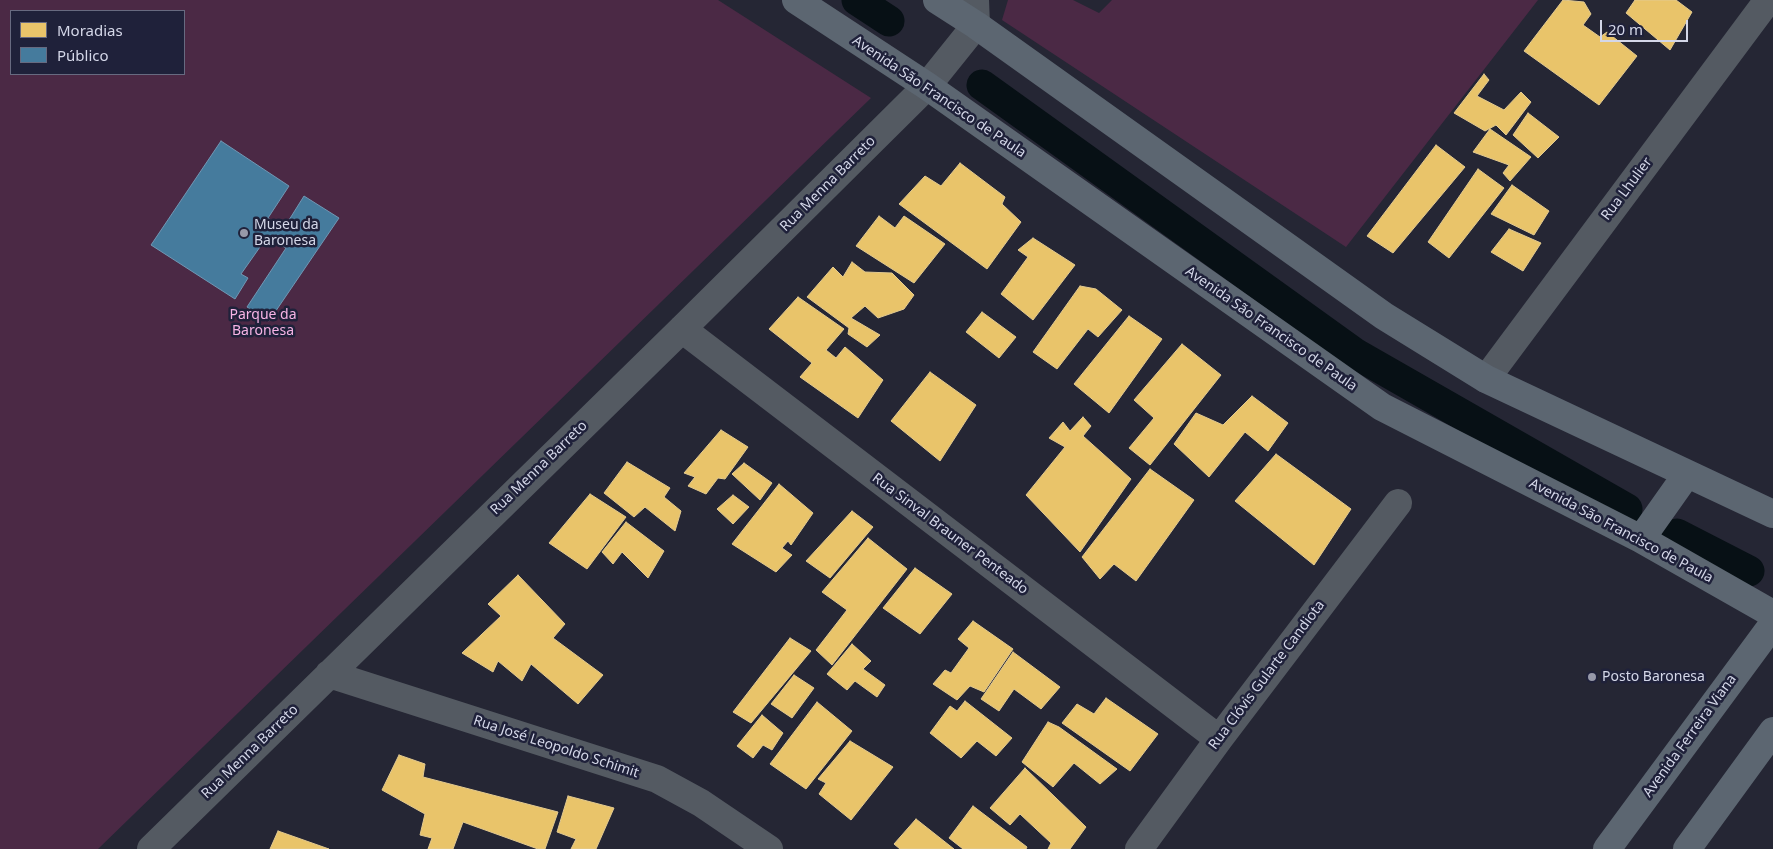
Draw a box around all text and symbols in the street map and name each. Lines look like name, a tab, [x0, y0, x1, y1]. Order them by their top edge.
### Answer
legend	[10, 10, 185, 75]
scale bar	[1603, 10, 1690, 42]
text: 20 m	[1608, 19, 1643, 39]
text: Moradias	[57, 20, 123, 40]
street label: Avenida São Francisco de Paula	[849, 33, 1029, 161]
text: Público	[57, 45, 109, 65]
street label: Rua Menna Barreto	[777, 133, 879, 235]
street label: Rua Lhulier	[1598, 154, 1656, 224]
place label: Museu da Baronesa	[254, 217, 319, 250]
marker: Museu da Baronesa	[238, 227, 250, 239]
street label: Avenida São Francisco de Paula	[1182, 263, 1360, 395]
park label: Parque da Baronesa	[229, 307, 297, 340]
street label: Rua Menna Barreto	[487, 418, 591, 518]
street label: Rua Sinval Brauner Penteado	[869, 470, 1031, 598]
street label: Avenida São Francisco de Paula	[1526, 475, 1716, 587]
street label: Rua Clóvis Gularte Candiota	[1205, 597, 1329, 753]
place label: Posto Baronesa	[1602, 669, 1705, 685]
marker: Posto Baronesa	[1586, 671, 1598, 683]
street label: Avenida Ferreira Viana	[1640, 671, 1740, 801]
street label: Rua Menna Barreto	[198, 702, 302, 802]
street label: Rua José Leopoldo Schimit	[471, 712, 641, 782]

